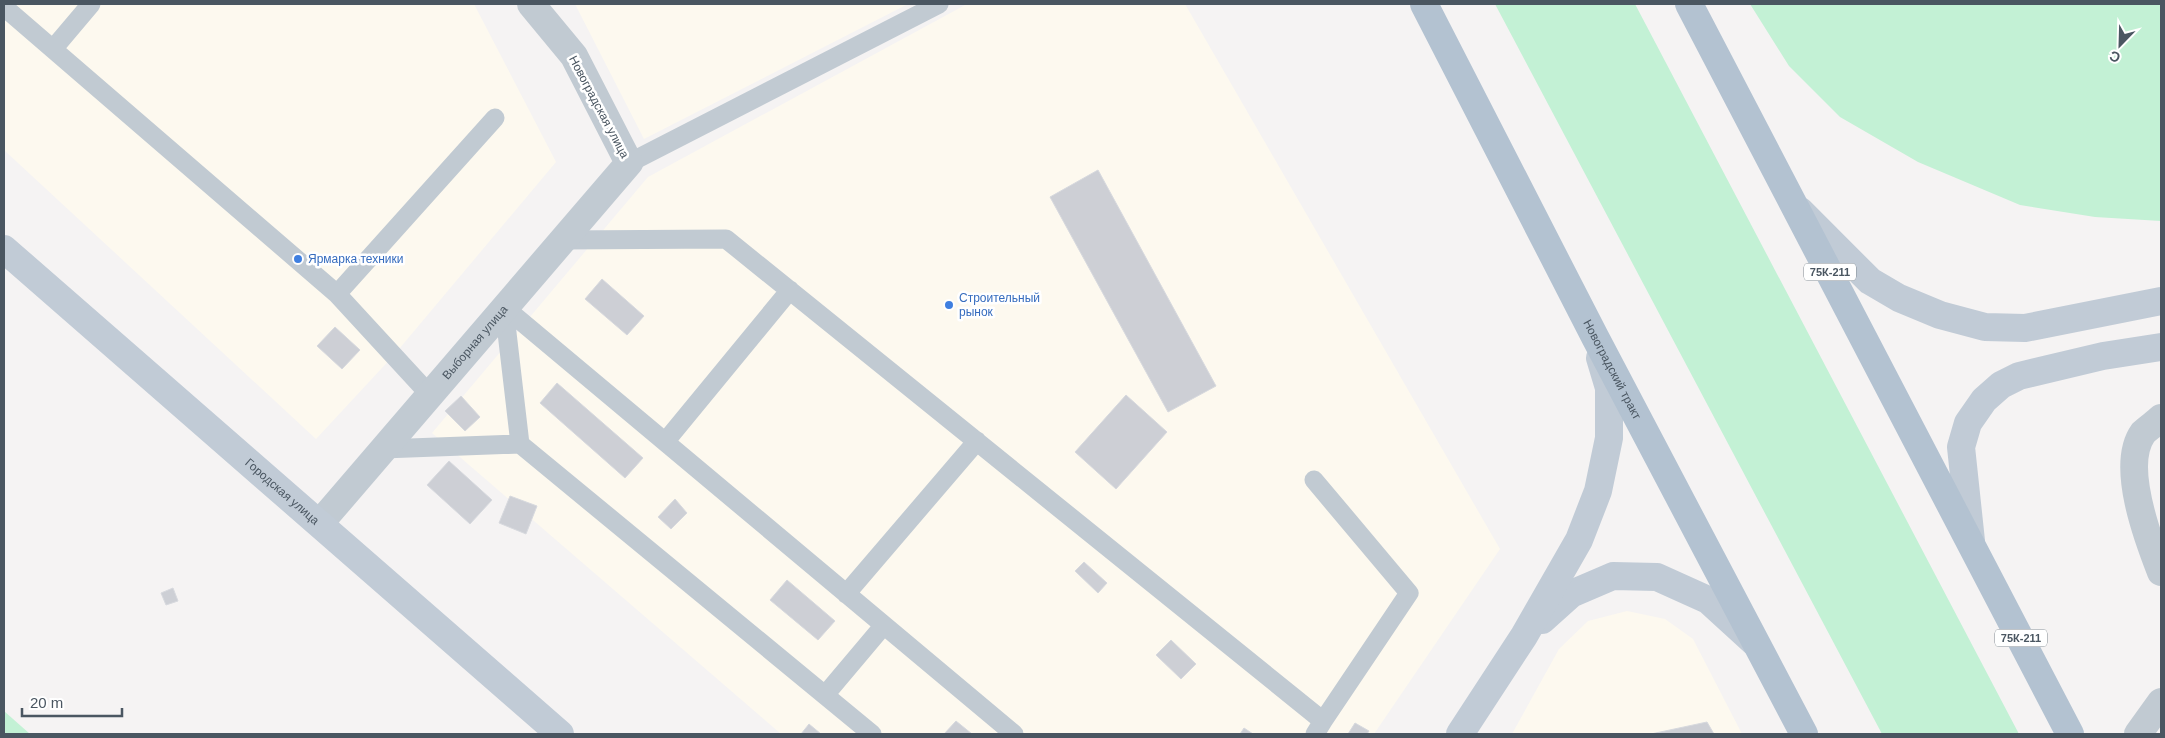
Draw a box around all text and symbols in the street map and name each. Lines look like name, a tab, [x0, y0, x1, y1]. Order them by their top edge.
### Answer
north arrow	[2095, 20, 2145, 70]
text: С	[2107, 48, 2123, 66]
street label: Новоградская улица	[566, 53, 632, 161]
place label: Ярмарка техники	[308, 252, 404, 266]
marker: Ярмарка техники	[292, 253, 304, 265]
road number: 75К-211	[1804, 264, 1856, 280]
place label: Строительный рынок	[959, 291, 1040, 319]
marker: Строительный рынок	[943, 299, 955, 311]
street label: Выборная улица	[439, 302, 511, 382]
street label: Новоградский тракт	[1580, 317, 1644, 422]
street label: Городская улица	[242, 456, 322, 528]
road number: 75К-211	[1995, 630, 2047, 646]
scale bar	[22, 686, 122, 718]
text: 20 m	[30, 694, 63, 711]

